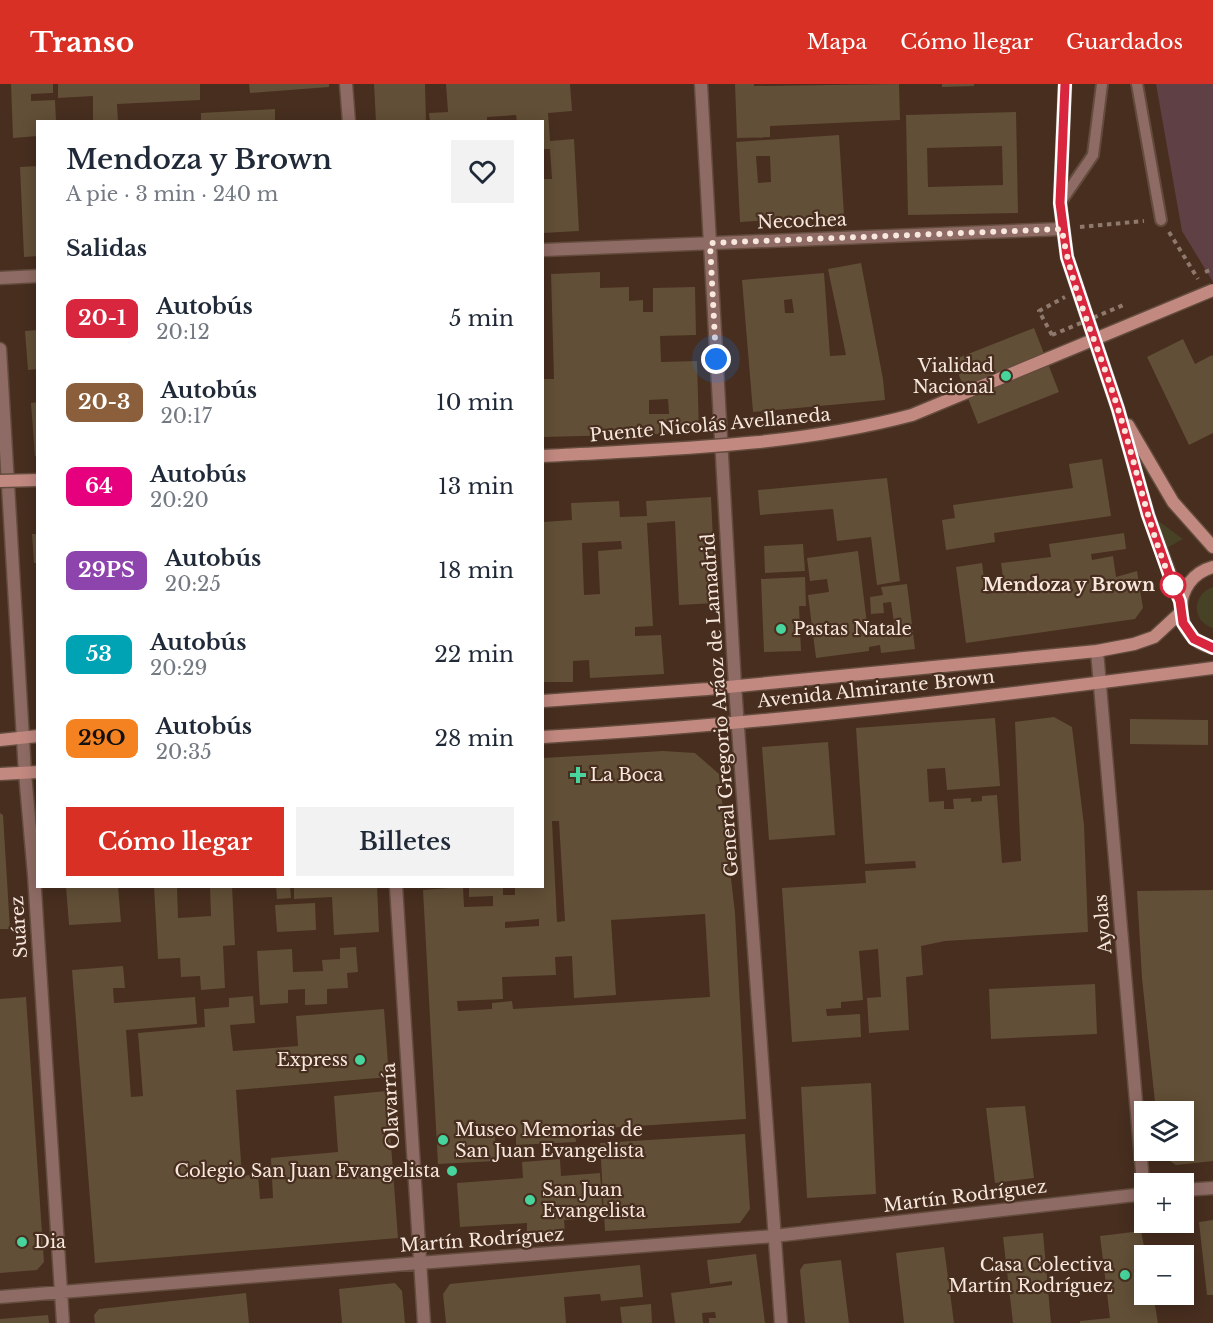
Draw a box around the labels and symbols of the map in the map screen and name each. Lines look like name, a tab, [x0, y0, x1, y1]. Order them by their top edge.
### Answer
street label: Necochea	[757, 208, 847, 234]
your location	[701, 344, 731, 374]
place label: Vialidad Nacional	[913, 355, 994, 398]
marker: Vialidad Nacional	[999, 369, 1013, 383]
street label: Puente Nicolás Avellaneda	[589, 404, 831, 446]
street label: General Gregorio Aráoz de Lamadrid	[697, 532, 743, 878]
marker: Mendoza y Brown	[1160, 572, 1186, 598]
place label: Mendoza y Brown	[982, 574, 1155, 596]
place label: Pastas Natale	[793, 618, 912, 640]
marker: Pastas Natale	[774, 622, 788, 636]
street label: Avenida Almirante Brown	[755, 666, 996, 713]
place label: La Boca	[590, 764, 663, 786]
marker: La Boca	[571, 768, 585, 782]
street label: Ayolas	[1089, 893, 1117, 956]
street label: Suárez	[6, 895, 32, 959]
place label: Express	[277, 1049, 348, 1071]
marker: Express	[353, 1053, 367, 1067]
street label: Olavarría	[378, 1062, 404, 1150]
place label: Museo Memorias de San Juan Evangelista	[455, 1119, 644, 1162]
marker: Museo Memorias de San Juan Evangelista	[436, 1133, 450, 1147]
place label: Colegio San Juan Evangelista	[174, 1160, 440, 1182]
marker: Colegio San Juan Evangelista	[445, 1164, 459, 1178]
street label: Martín Rodríguez	[882, 1175, 1048, 1217]
place label: San Juan Evangelista	[542, 1179, 646, 1222]
marker: San Juan Evangelista	[523, 1193, 537, 1207]
street label: Martín Rodríguez	[399, 1223, 565, 1257]
place label: Dia	[34, 1231, 66, 1253]
marker: Dia	[15, 1235, 29, 1249]
place label: Casa Colectiva Martín Rodríguez	[948, 1254, 1113, 1297]
marker: Casa Colectiva Martín Rodríguez	[1118, 1268, 1132, 1282]

